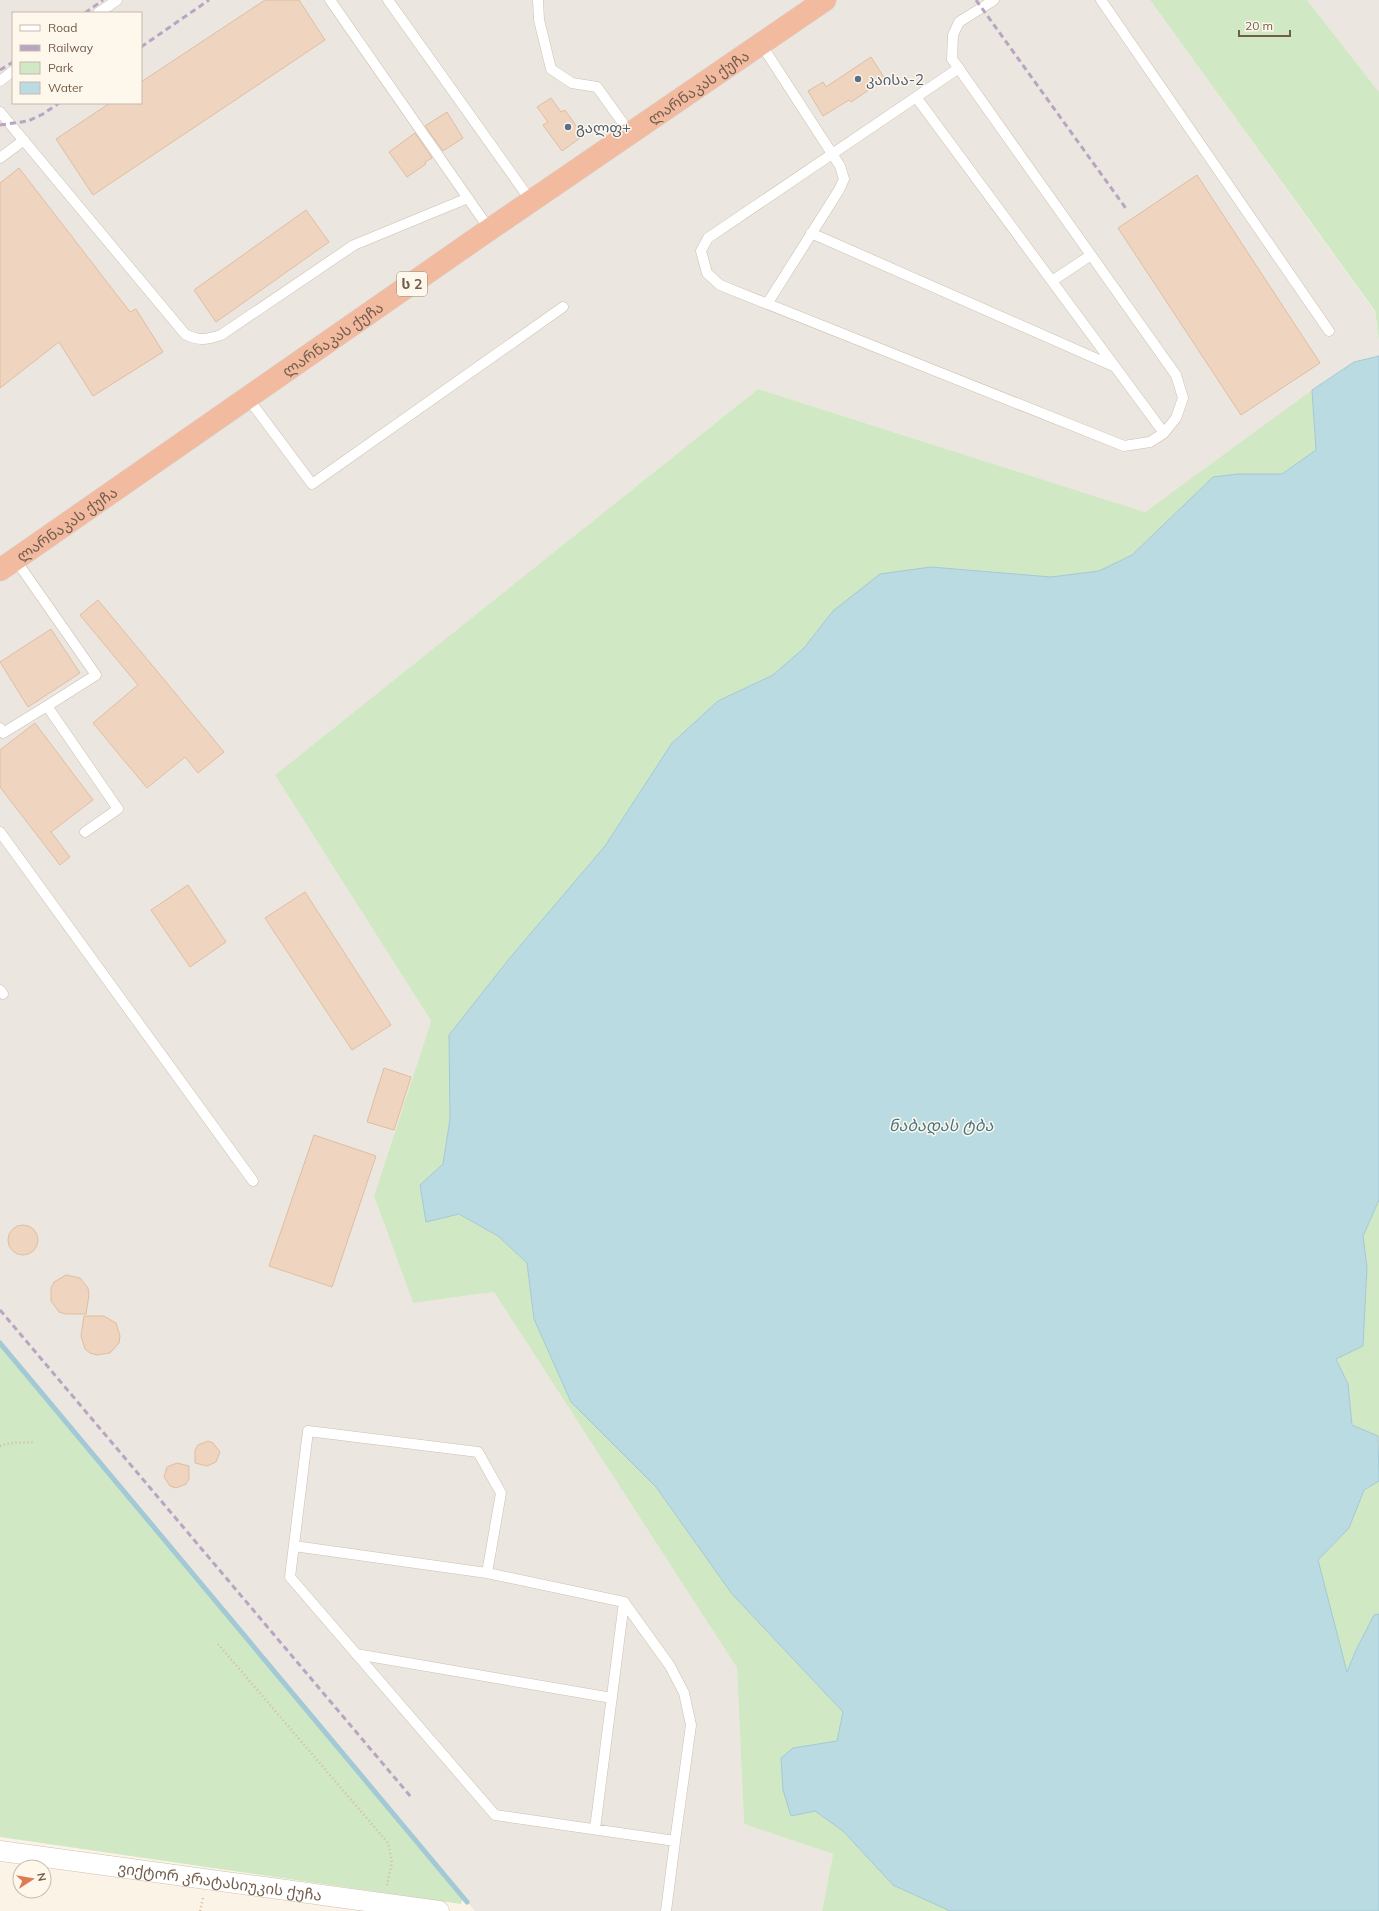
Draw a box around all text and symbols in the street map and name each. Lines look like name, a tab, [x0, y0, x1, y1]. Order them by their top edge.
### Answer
legend	[12, 12, 142, 104]
scale bar	[1239, 12, 1290, 38]
text: 20 m	[1245, 18, 1273, 33]
text: Road	[48, 20, 77, 35]
text: Railway	[48, 40, 94, 55]
street label: ლარნაკას ქუჩა	[644, 45, 752, 128]
text: Park	[48, 60, 74, 75]
place label: კაისა-2	[866, 70, 924, 89]
marker: კაისა-2	[853, 74, 863, 84]
text: Water	[48, 80, 84, 95]
place label: გალფ+	[576, 118, 631, 137]
marker: გალფ+	[563, 122, 573, 132]
road number: ს 2	[397, 272, 427, 296]
street label: ლარნაკას ქუჩა	[278, 297, 387, 380]
street label: ლარნაკას ქუჩა	[12, 482, 121, 565]
water label: ნაბადას ტბა	[889, 1115, 993, 1135]
street label: ვიქტორ კრატასიუკის ქუჩა	[117, 1858, 323, 1904]
north arrow	[12, 1859, 52, 1899]
text: N	[34, 1871, 49, 1882]

